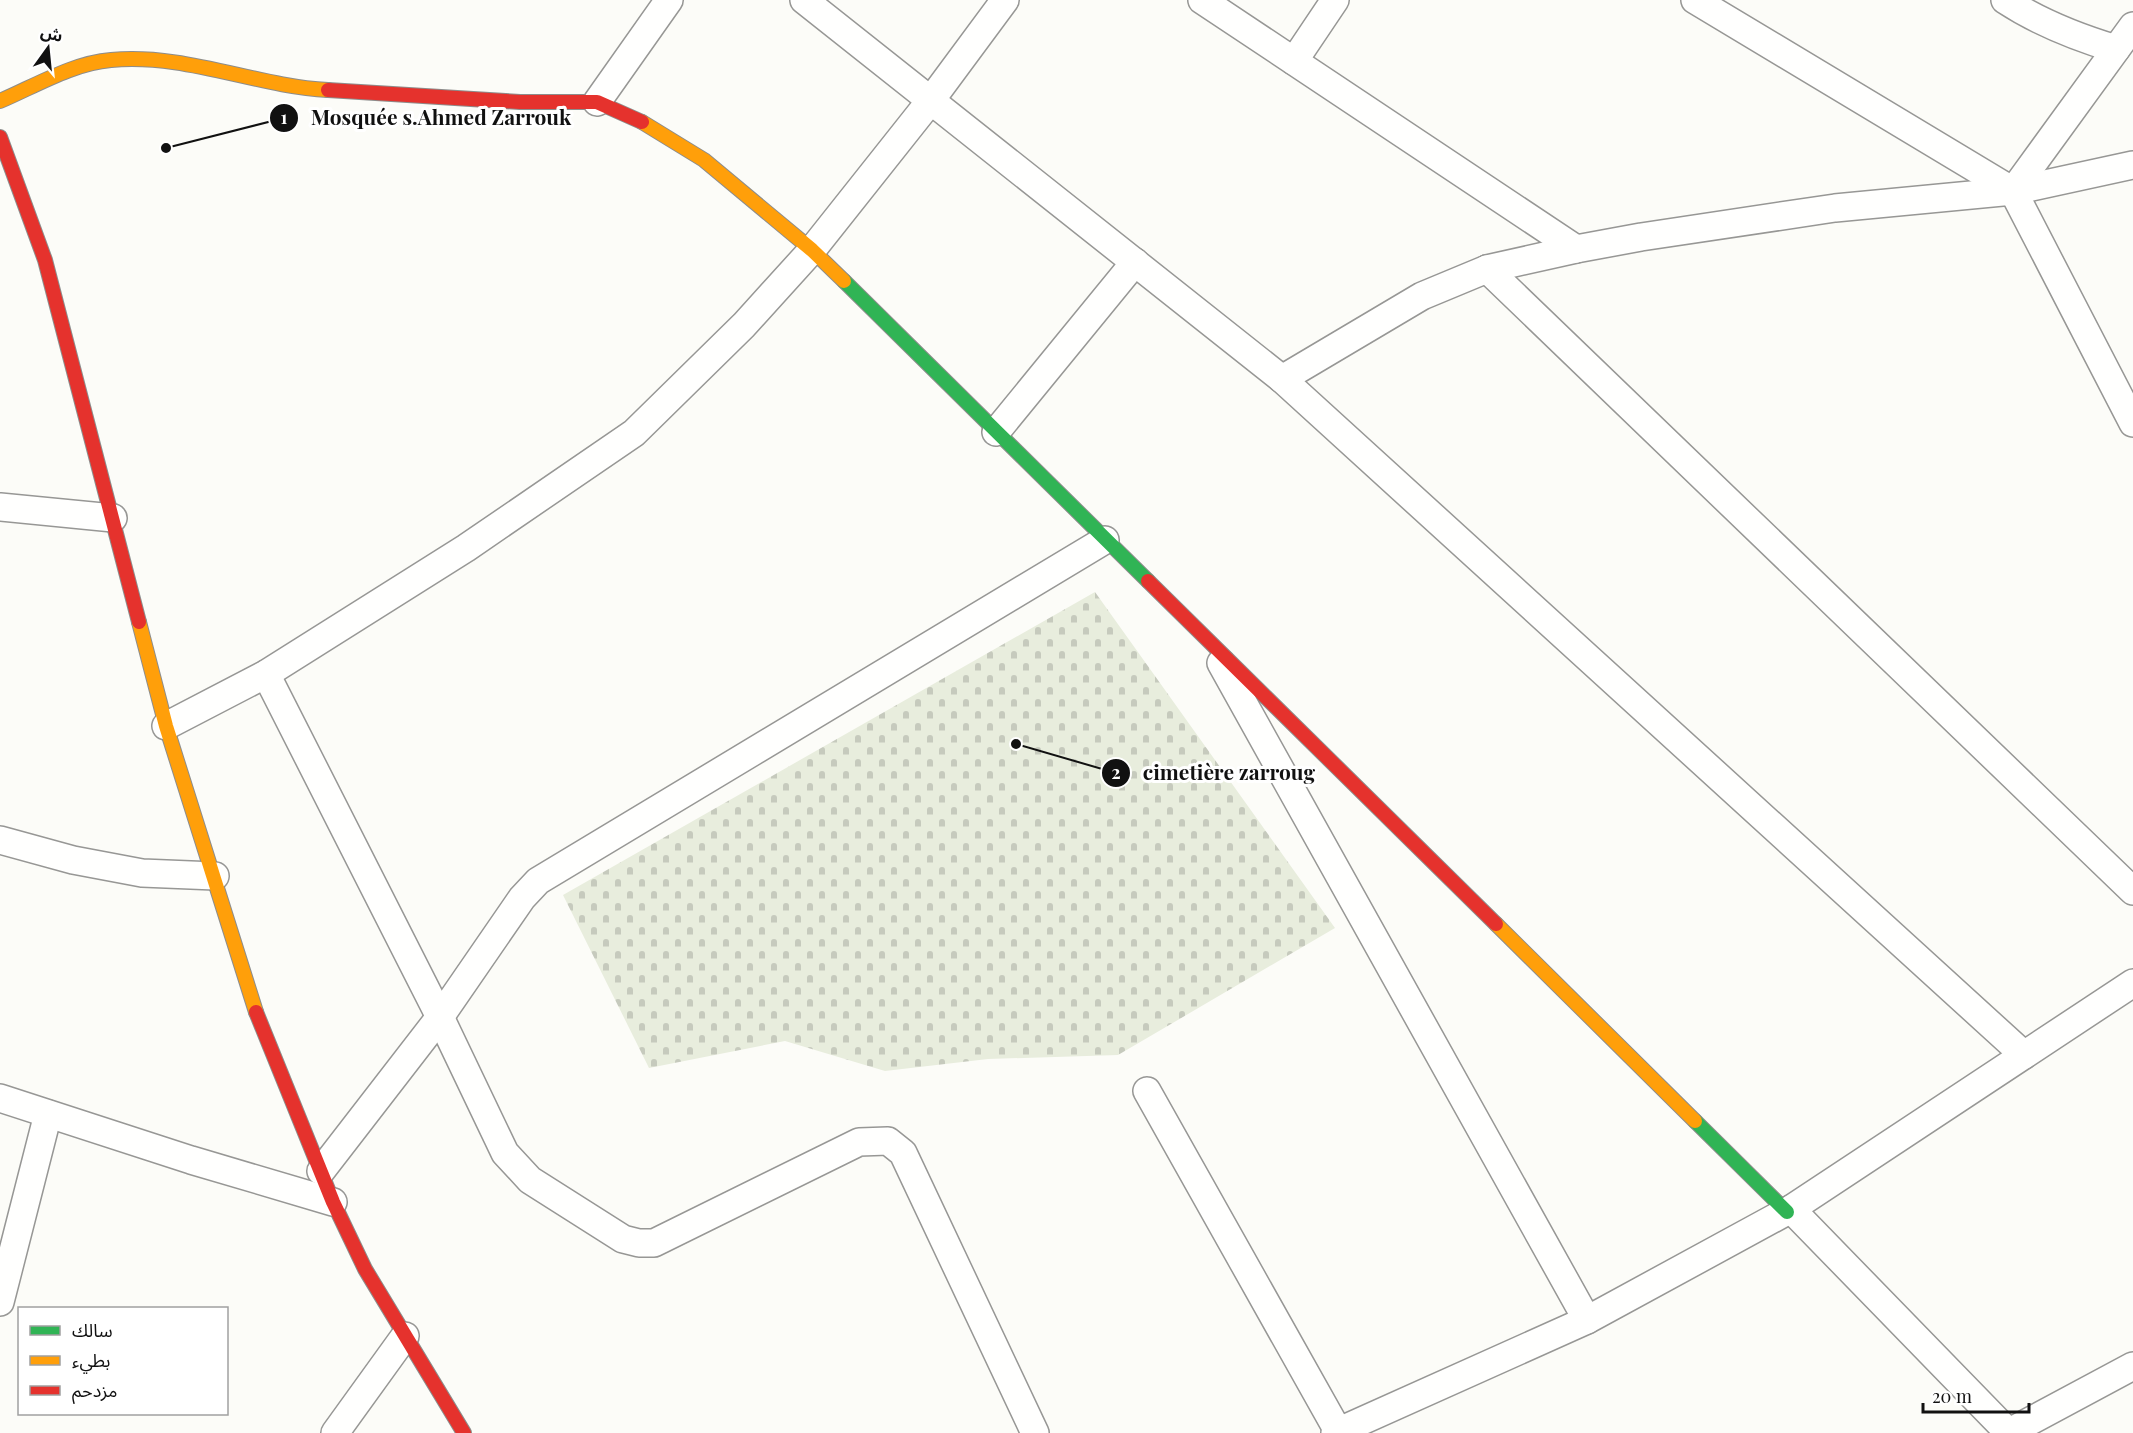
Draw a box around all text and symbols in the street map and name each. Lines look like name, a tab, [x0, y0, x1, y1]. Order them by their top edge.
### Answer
north arrow	[18, 18, 78, 78]
text: ش	[39, 20, 65, 46]
callout: Mosquée s.Ahmed Zarrouk	[269, 98, 584, 137]
text: Mosquée s.Ahmed Zarrouk	[311, 102, 572, 130]
text: 1	[281, 105, 288, 129]
callout: cimetière zarroug	[1101, 754, 1327, 793]
text: cimetière zarroug	[1143, 757, 1316, 785]
text: 2	[1111, 760, 1121, 784]
legend	[18, 1307, 228, 1415]
text: سالك	[72, 1318, 113, 1342]
text: بطيء	[72, 1348, 110, 1374]
scale bar	[1923, 1376, 2030, 1414]
text: مزدحم	[72, 1378, 117, 1404]
text: 20 m	[1932, 1384, 1972, 1408]

